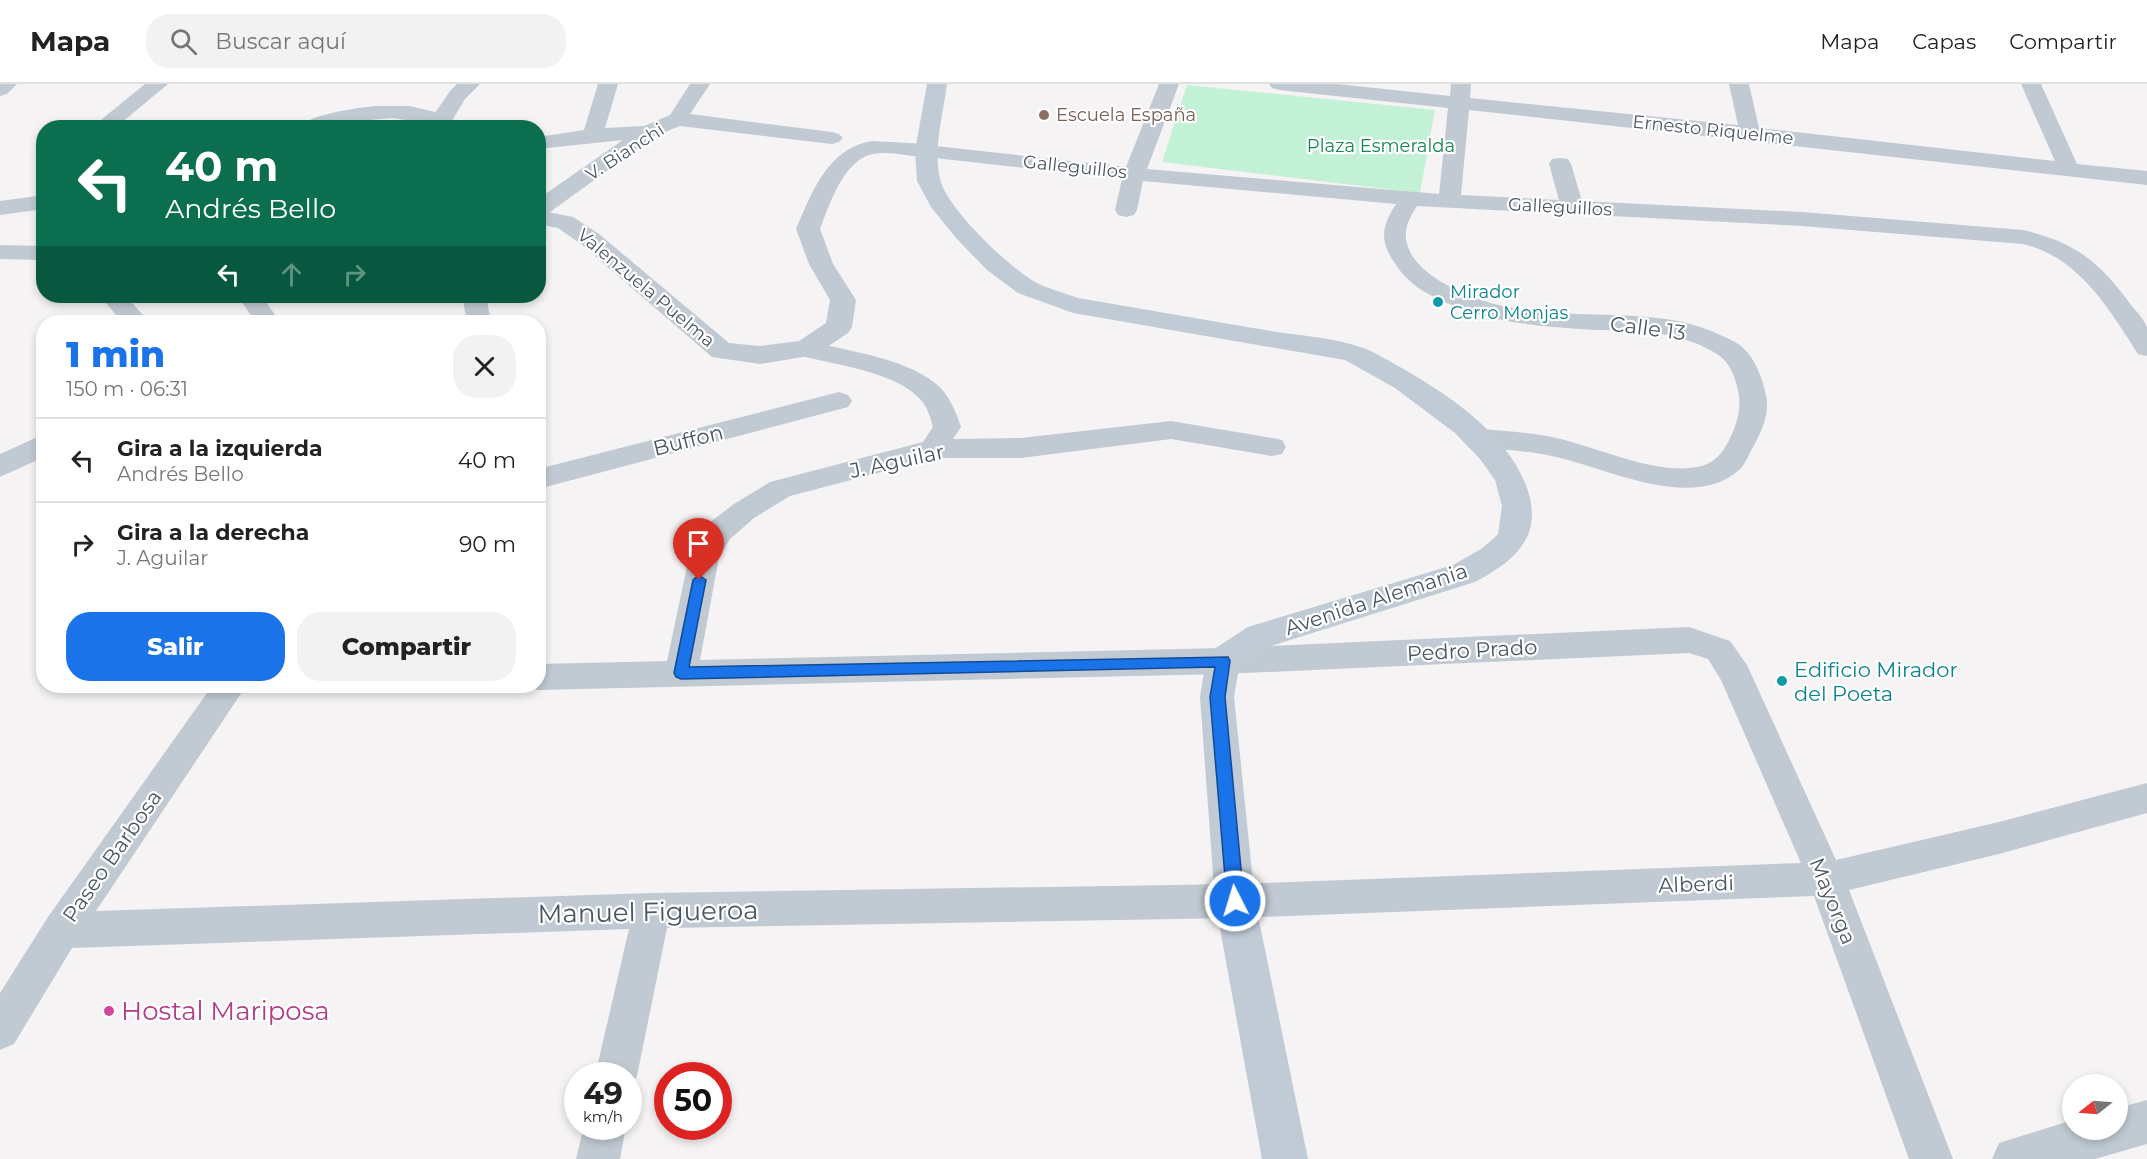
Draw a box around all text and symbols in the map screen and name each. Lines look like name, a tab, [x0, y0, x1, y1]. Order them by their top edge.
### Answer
search box	[146, 14, 566, 68]
text: Mapa	[30, 24, 110, 58]
icon: search	[167, 25, 200, 58]
text: Buscar aquí	[215, 28, 346, 55]
text: Mapa	[1820, 29, 1879, 54]
text: Capas	[1912, 29, 1976, 54]
text: Compartir	[2009, 29, 2117, 54]
place label: Escuela España	[1056, 104, 1196, 126]
marker: Escuela España	[1037, 108, 1051, 122]
street label: Ernesto Riquelme	[1631, 111, 1795, 149]
street label: V. Bianchi	[582, 119, 668, 185]
park label: Plaza Esmeralda	[1307, 135, 1455, 157]
text: 40 m	[165, 140, 278, 192]
icon: left	[66, 144, 144, 222]
street label: Galleguillos	[1022, 151, 1128, 183]
text: Andrés Bello	[165, 192, 336, 225]
street label: Galleguillos	[1507, 193, 1613, 221]
street label: Valenzuela Puelma	[573, 224, 719, 352]
icon: left	[212, 258, 245, 291]
icon: ahead	[275, 258, 308, 291]
icon: right	[338, 258, 371, 291]
place label: Mirador Cerro Monjas	[1450, 281, 1568, 324]
marker: Mirador Cerro Monjas	[1431, 295, 1445, 309]
street label: Calle 13	[1609, 311, 1687, 345]
text: 1 min	[66, 332, 165, 376]
button: close	[453, 335, 516, 398]
text: 150 m · 06:31	[66, 377, 188, 401]
street label: Buffon	[650, 419, 726, 461]
text: Gira a la izquierda	[117, 435, 323, 462]
street label: J. Aguilar	[847, 439, 946, 483]
icon: left	[66, 444, 99, 477]
text: 40 m	[458, 447, 516, 474]
text: Andrés Bello	[117, 462, 244, 486]
pin	[673, 518, 724, 580]
text: Gira a la derecha	[117, 519, 309, 546]
icon: arrive	[682, 527, 715, 560]
icon: right	[66, 528, 99, 561]
text: 90 m	[459, 531, 516, 558]
text: J. Aguilar	[117, 546, 208, 570]
street label: Avenida Alemania	[1282, 558, 1470, 640]
button: Salir	[66, 612, 285, 681]
button: Compartir	[297, 612, 516, 681]
street label: Pedro Prado	[1406, 634, 1538, 666]
place label: Edificio Mirador del Poeta	[1794, 657, 1958, 706]
marker: Edificio Mirador del Poeta	[1775, 674, 1789, 688]
street label: Paseo Barbosa	[57, 785, 167, 927]
street label: Mayorga	[1804, 854, 1862, 948]
position arrow	[1203, 869, 1267, 933]
street label: Alberdi	[1658, 870, 1734, 898]
street label: Manuel Figueroa	[537, 894, 759, 930]
place label: Hostal Mariposa	[121, 995, 330, 1027]
marker: Hostal Mariposa	[102, 1004, 116, 1018]
speed limit sign: 50	[654, 1062, 732, 1140]
north arrow	[2062, 1074, 2128, 1140]
map controls	[2062, 1074, 2128, 1140]
text: 49	[583, 1075, 623, 1112]
text: km/h	[583, 1107, 623, 1126]

